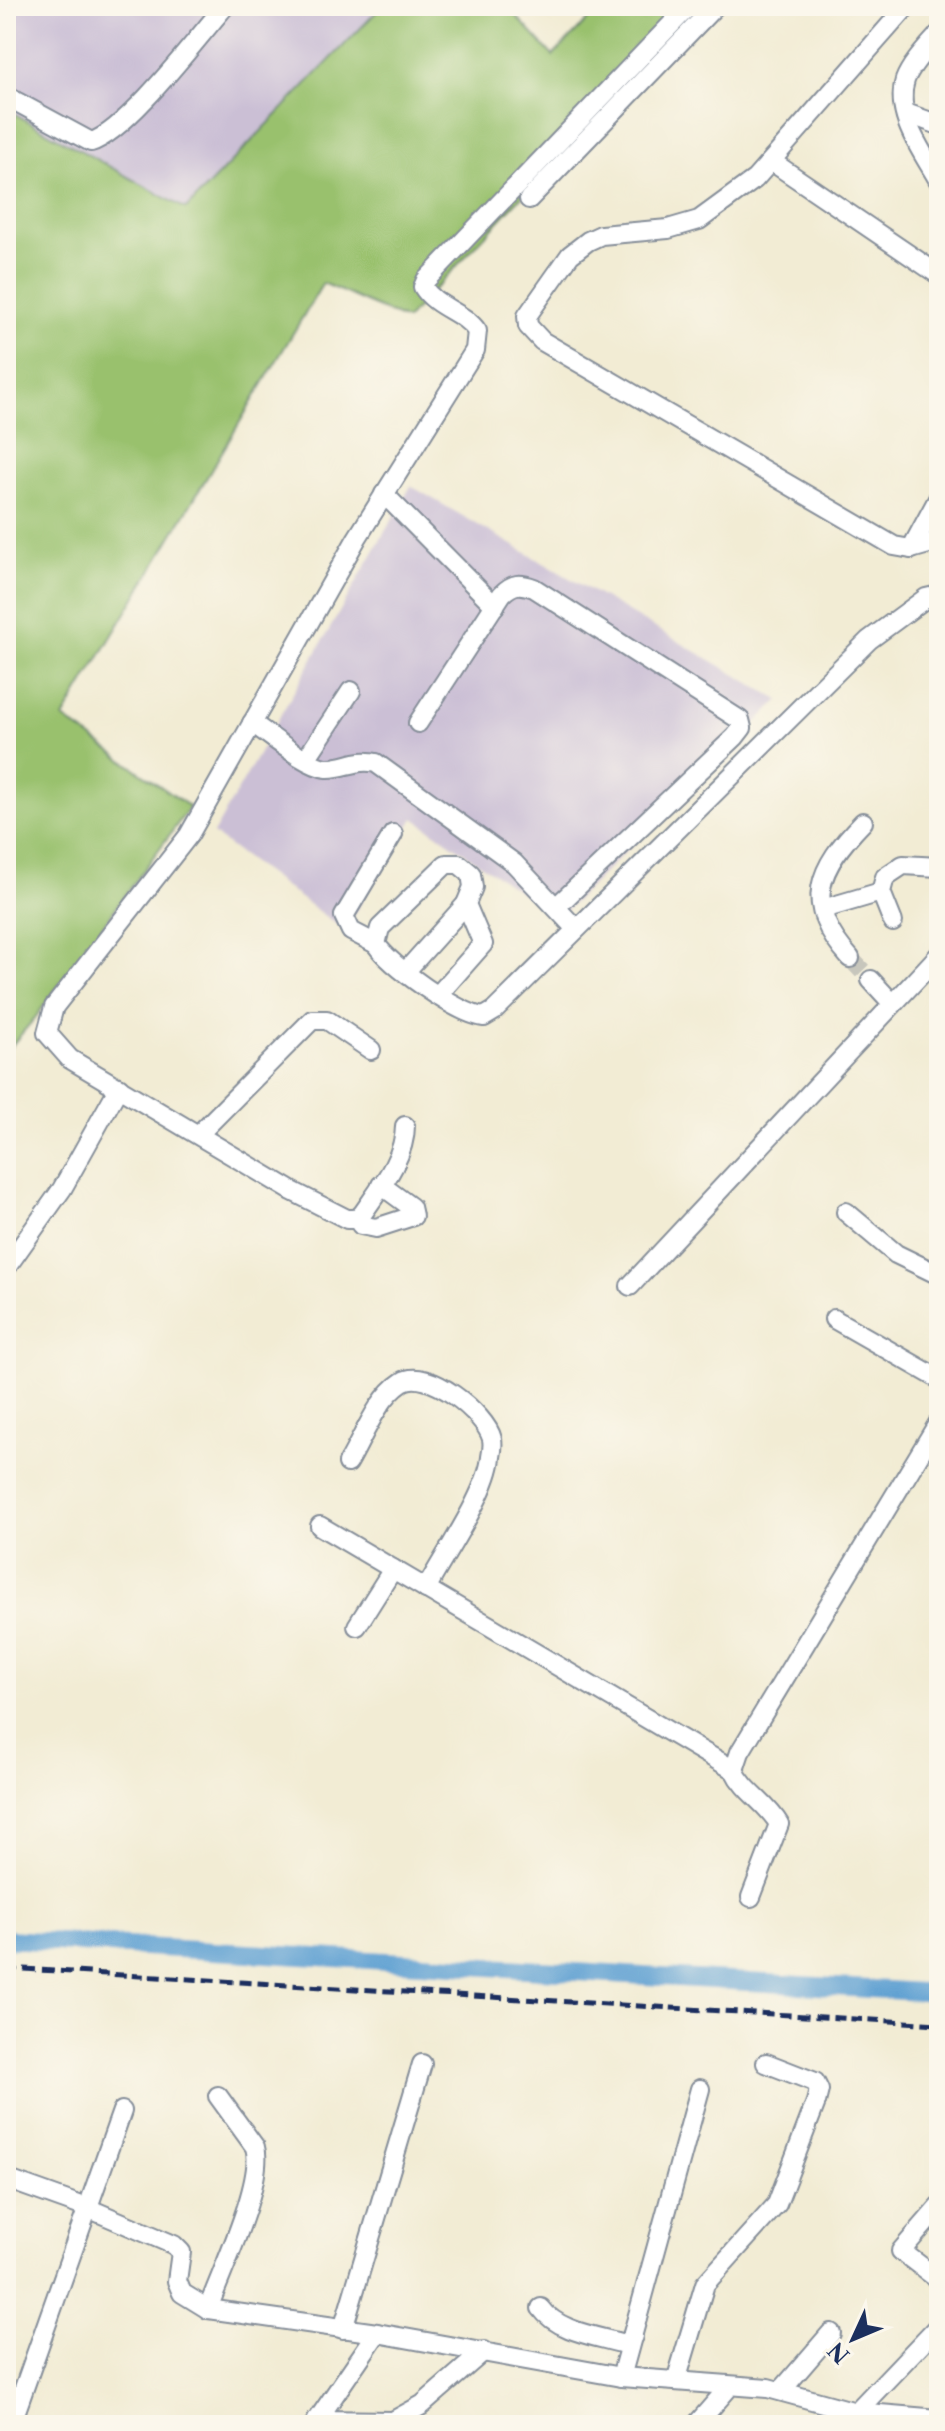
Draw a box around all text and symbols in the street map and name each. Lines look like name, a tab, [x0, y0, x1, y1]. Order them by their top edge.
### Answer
north arrow	[813, 2299, 893, 2379]
text: N	[823, 2336, 855, 2369]

